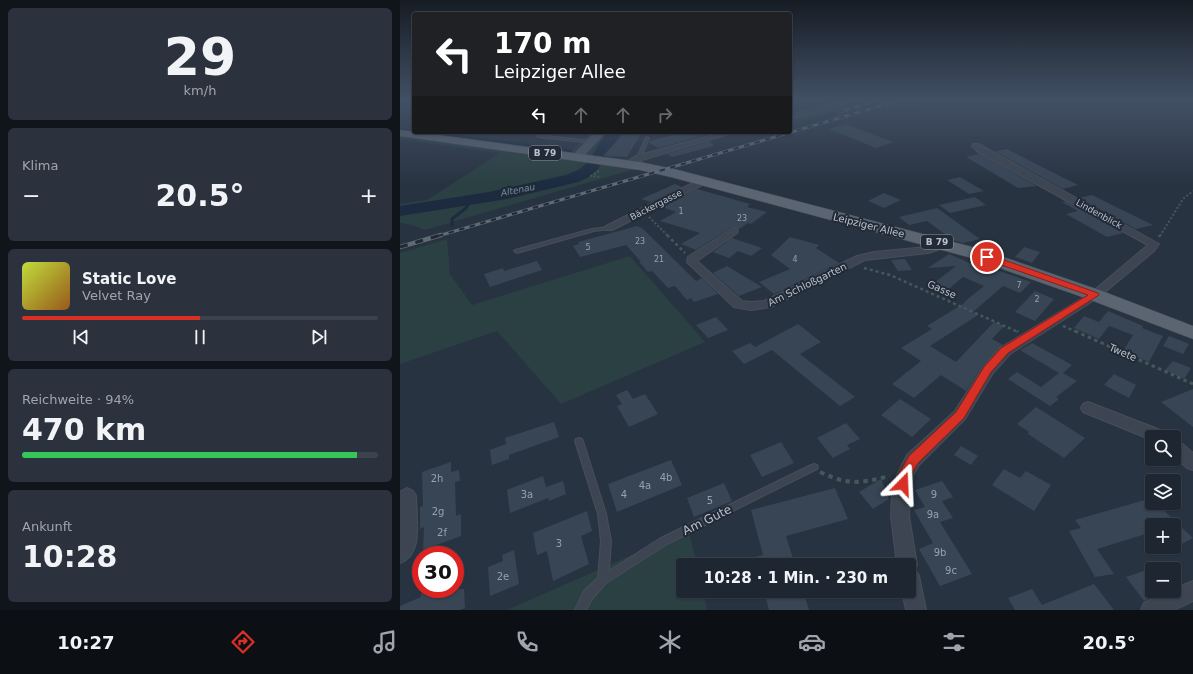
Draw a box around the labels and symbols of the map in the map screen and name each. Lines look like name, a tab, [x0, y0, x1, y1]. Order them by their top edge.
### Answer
road number: B 79	[529, 146, 561, 160]
water label: Altenau	[499, 182, 536, 198]
street label: Bäckergasse	[628, 187, 684, 222]
street label: Lindenblick	[1074, 197, 1124, 231]
house number: 1	[678, 207, 684, 216]
street label: Leipziger Allee	[832, 211, 906, 240]
house number: 23	[737, 214, 747, 223]
road number: B 79	[921, 235, 953, 249]
house number: 23	[635, 237, 645, 246]
pin	[970, 240, 1004, 274]
house number: 5	[585, 243, 591, 252]
house number: 21	[654, 255, 664, 264]
house number: 4	[792, 255, 798, 264]
street label: Am Schloßgarten	[766, 261, 848, 308]
street label: Gasse	[926, 278, 958, 301]
house number: 7	[1016, 281, 1022, 290]
house number: 2	[1034, 295, 1040, 304]
street label: Twete	[1106, 341, 1138, 363]
position arrow	[882, 463, 924, 505]
house number: 4b	[660, 472, 672, 483]
house number: 2h	[431, 473, 443, 484]
house number: 4a	[639, 480, 651, 491]
house number: 3a	[521, 489, 533, 500]
house number: 4	[621, 489, 627, 500]
house number: 9	[931, 489, 937, 500]
house number: 5	[707, 495, 713, 506]
street label: Am Gute	[680, 502, 734, 538]
house number: 2g	[432, 506, 444, 517]
house number: 9a	[927, 509, 939, 520]
house number: 2f	[437, 527, 447, 538]
house number: 3	[556, 538, 562, 549]
speed limit sign: 30	[412, 546, 464, 598]
house number: 9b	[934, 547, 946, 558]
house number: 9c	[945, 565, 957, 576]
house number: 2e	[497, 571, 509, 582]

